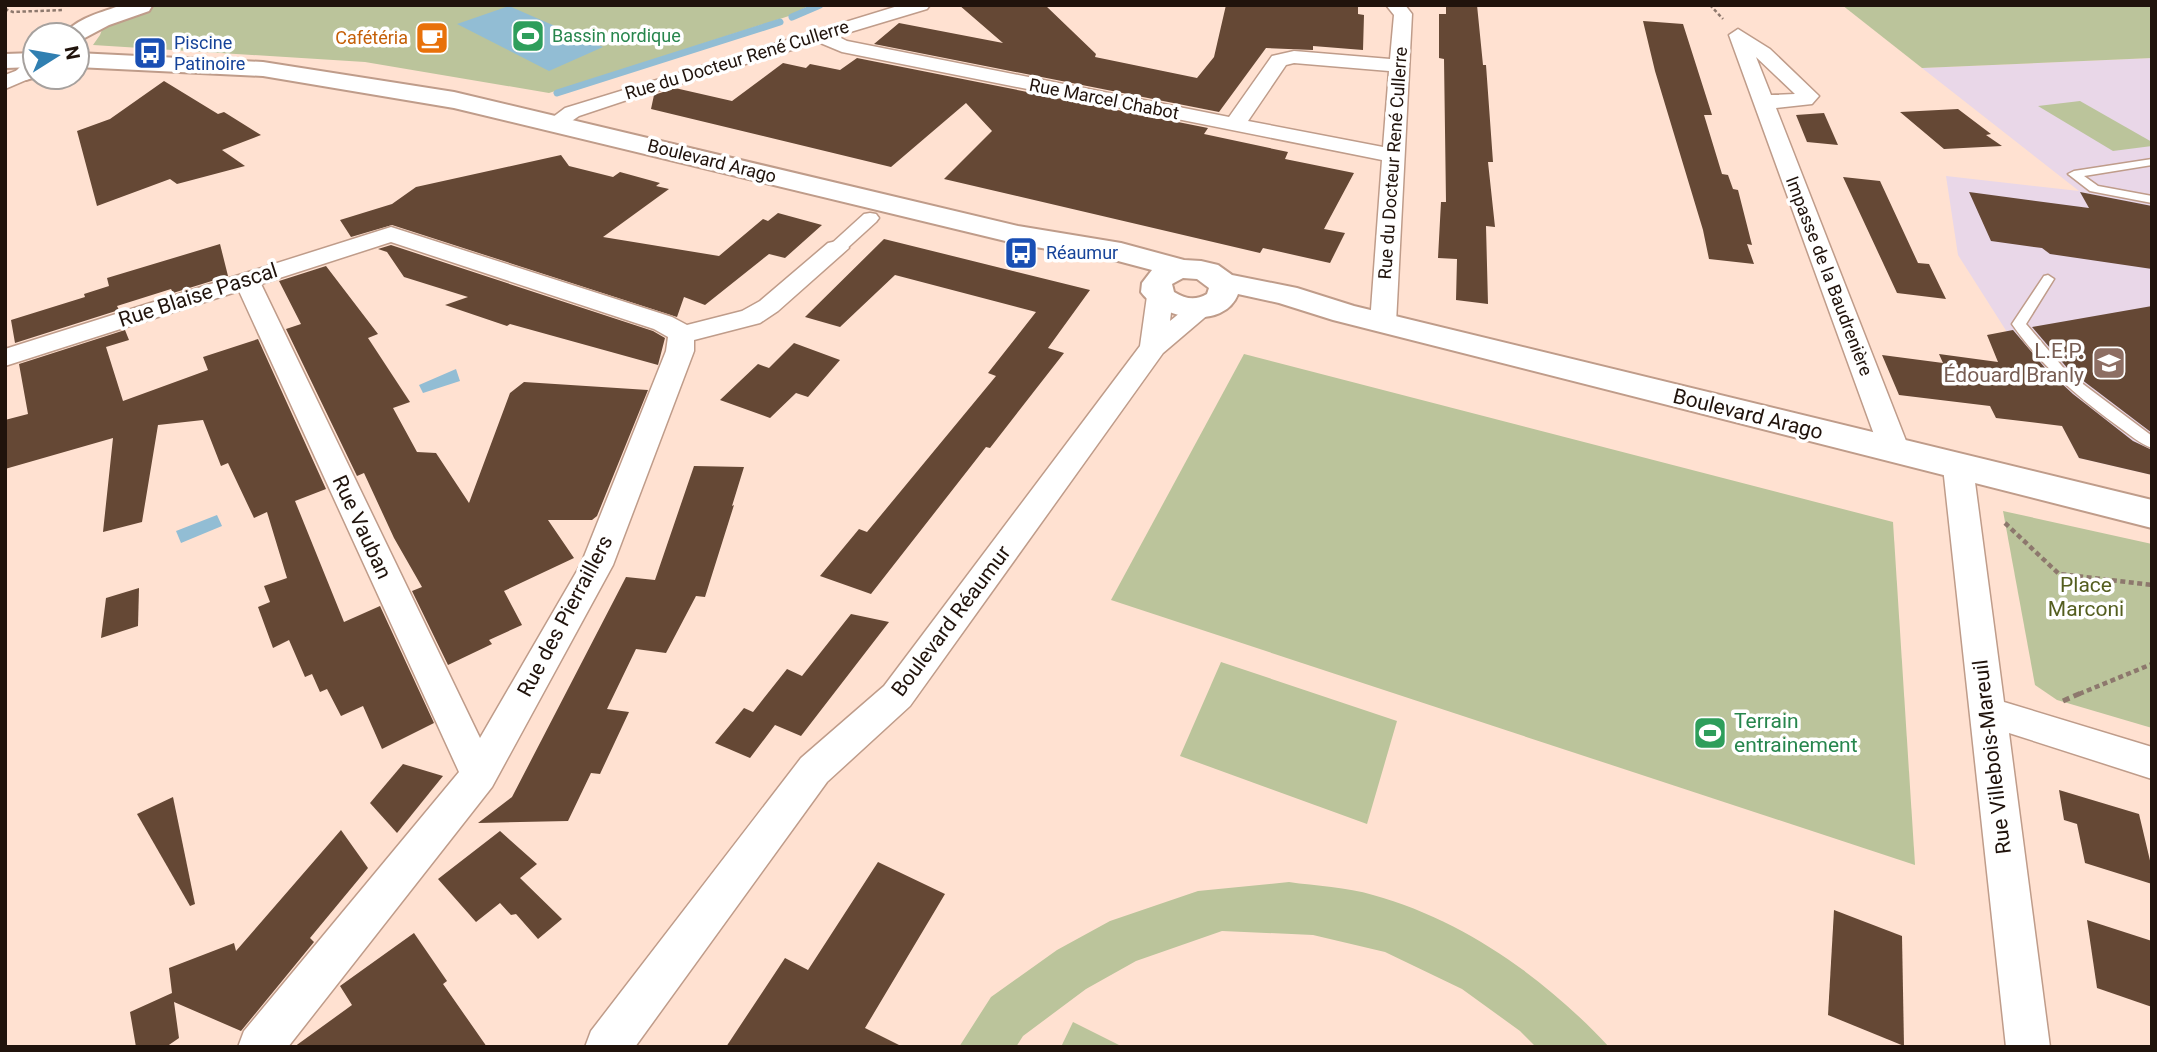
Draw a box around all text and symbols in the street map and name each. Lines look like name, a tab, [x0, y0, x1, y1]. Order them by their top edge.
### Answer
street label: Rue du Docteur René Cullerre	[622, 15, 851, 104]
sports icon: Bassin nordique	[509, 17, 547, 55]
cafe icon: Cafétéria	[413, 19, 451, 57]
north arrow	[21, 21, 91, 91]
place label: Bassin nordique	[552, 25, 681, 46]
place label: Cafétéria	[335, 27, 408, 48]
place label: Piscine Patinoire	[174, 32, 245, 74]
bus stop icon: Piscine Patinoire	[131, 34, 169, 72]
text: N	[60, 44, 85, 62]
street label: Rue du Docteur René Cullerre	[1374, 46, 1411, 280]
street label: Rue Marcel Chabot	[1028, 74, 1181, 123]
street label: Boulevard Arago	[646, 134, 779, 187]
street label: Impasse de la Baudrenière	[1782, 173, 1877, 378]
bus stop icon: Réaumur	[1002, 234, 1040, 272]
place label: Réaumur	[1046, 242, 1118, 263]
street label: Rue Blaise Pascal	[116, 258, 280, 332]
place label: L.E.P. Édouard Branly	[1944, 339, 2084, 387]
school or university icon: L.E.P. Édouard Branly	[2090, 344, 2128, 382]
street label: Boulevard Arago	[1670, 384, 1826, 444]
street label: Rue Vauban	[328, 471, 396, 583]
street label: Rue des Pierraillers	[512, 531, 618, 701]
street label: Boulevard Réaumur	[887, 541, 1015, 701]
park label: Place Marconi	[2048, 573, 2124, 621]
street label: Rue Villebois-Mareuil	[1968, 658, 2016, 856]
place label: Terrain entrainement	[1734, 709, 1858, 757]
sports icon: Terrain entrainement	[1691, 714, 1729, 752]

